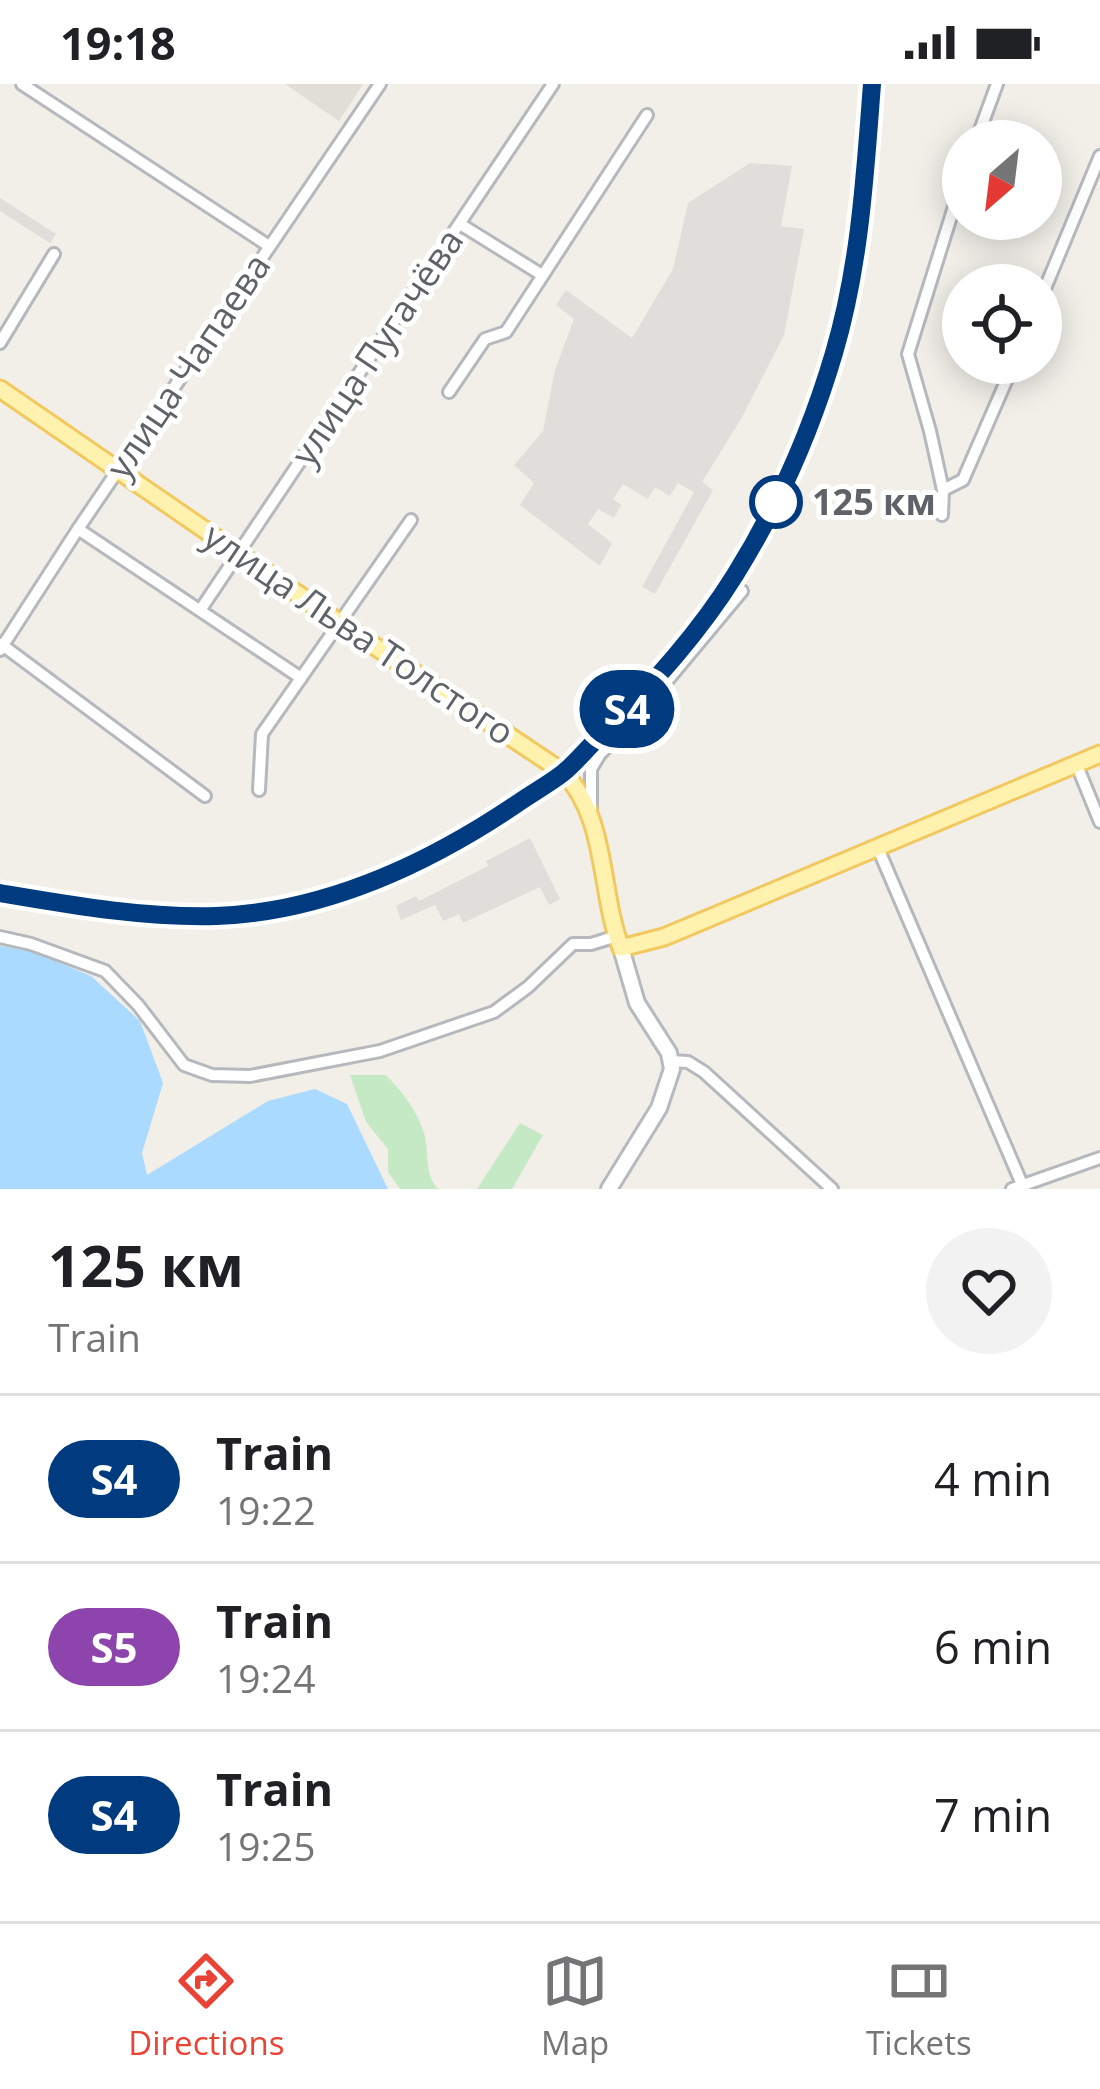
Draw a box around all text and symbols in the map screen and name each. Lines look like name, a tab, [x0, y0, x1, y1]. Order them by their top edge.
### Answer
text: 19:18	[60, 12, 176, 73]
north arrow	[942, 120, 1062, 240]
map controls	[942, 120, 1062, 384]
street label: улица Пугачёва	[279, 219, 474, 475]
street label: улица Чапаева	[94, 244, 281, 488]
button: locate	[942, 264, 1062, 384]
marker: 125 км	[751, 477, 801, 527]
place label: 125 км	[812, 477, 936, 526]
street label: улица Льва Толстого	[194, 511, 524, 756]
line badge: S4	[573, 670, 681, 748]
text: S4	[603, 680, 651, 737]
text: 125 км	[48, 1226, 244, 1304]
button: heart	[926, 1228, 1052, 1354]
text: Train	[48, 1310, 141, 1363]
text: Train	[216, 1422, 333, 1483]
text: 4 min	[934, 1448, 1052, 1509]
text: S4	[90, 1450, 138, 1507]
text: 19:22	[216, 1483, 315, 1536]
text: Train	[216, 1590, 333, 1651]
text: 6 min	[934, 1616, 1052, 1677]
text: S5	[90, 1618, 138, 1675]
text: 19:24	[216, 1651, 315, 1704]
text: Train	[216, 1758, 333, 1819]
text: 7 min	[934, 1784, 1052, 1845]
text: S4	[90, 1786, 138, 1843]
text: 19:25	[216, 1819, 315, 1872]
tab: Directions	[128, 1948, 284, 2065]
tab: Map	[541, 1948, 609, 2065]
tab: Tickets	[866, 1948, 972, 2065]

